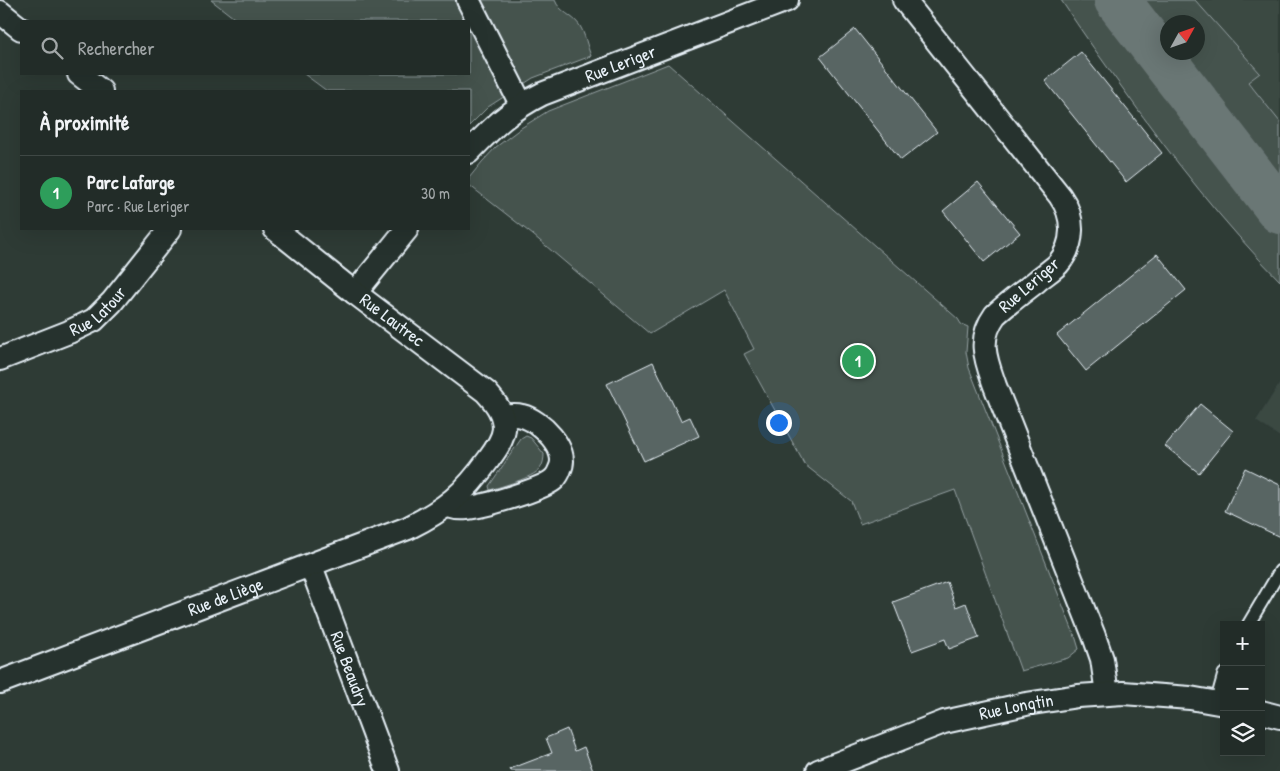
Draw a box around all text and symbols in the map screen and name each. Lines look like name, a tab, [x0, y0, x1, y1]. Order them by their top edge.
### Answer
north arrow	[1160, 15, 1205, 60]
search box	[20, 20, 470, 75]
icon: search	[38, 34, 66, 62]
text: Rechercher	[78, 35, 155, 61]
street label: Rue Leriger	[582, 38, 659, 88]
text: À proximité	[40, 108, 129, 137]
text: Parc Lafarge	[87, 169, 175, 195]
text: 1	[53, 182, 59, 204]
text: 30 m	[421, 182, 450, 204]
text: Parc · Rue Leriger	[87, 195, 189, 217]
street label: Rue Leriger	[993, 251, 1065, 318]
street label: Rue Latour	[65, 281, 132, 342]
street label: Rue Lautrec	[355, 287, 430, 352]
pin: 1	[842, 342, 874, 380]
your location	[766, 410, 792, 436]
street label: Rue de Liège	[184, 571, 266, 622]
map controls	[1220, 621, 1265, 756]
button: +	[1220, 621, 1265, 666]
street label: Rue Beaudry	[325, 627, 376, 710]
button: −	[1220, 666, 1265, 711]
street label: Rue Longtin	[977, 687, 1055, 726]
button: layers	[1220, 711, 1265, 756]

